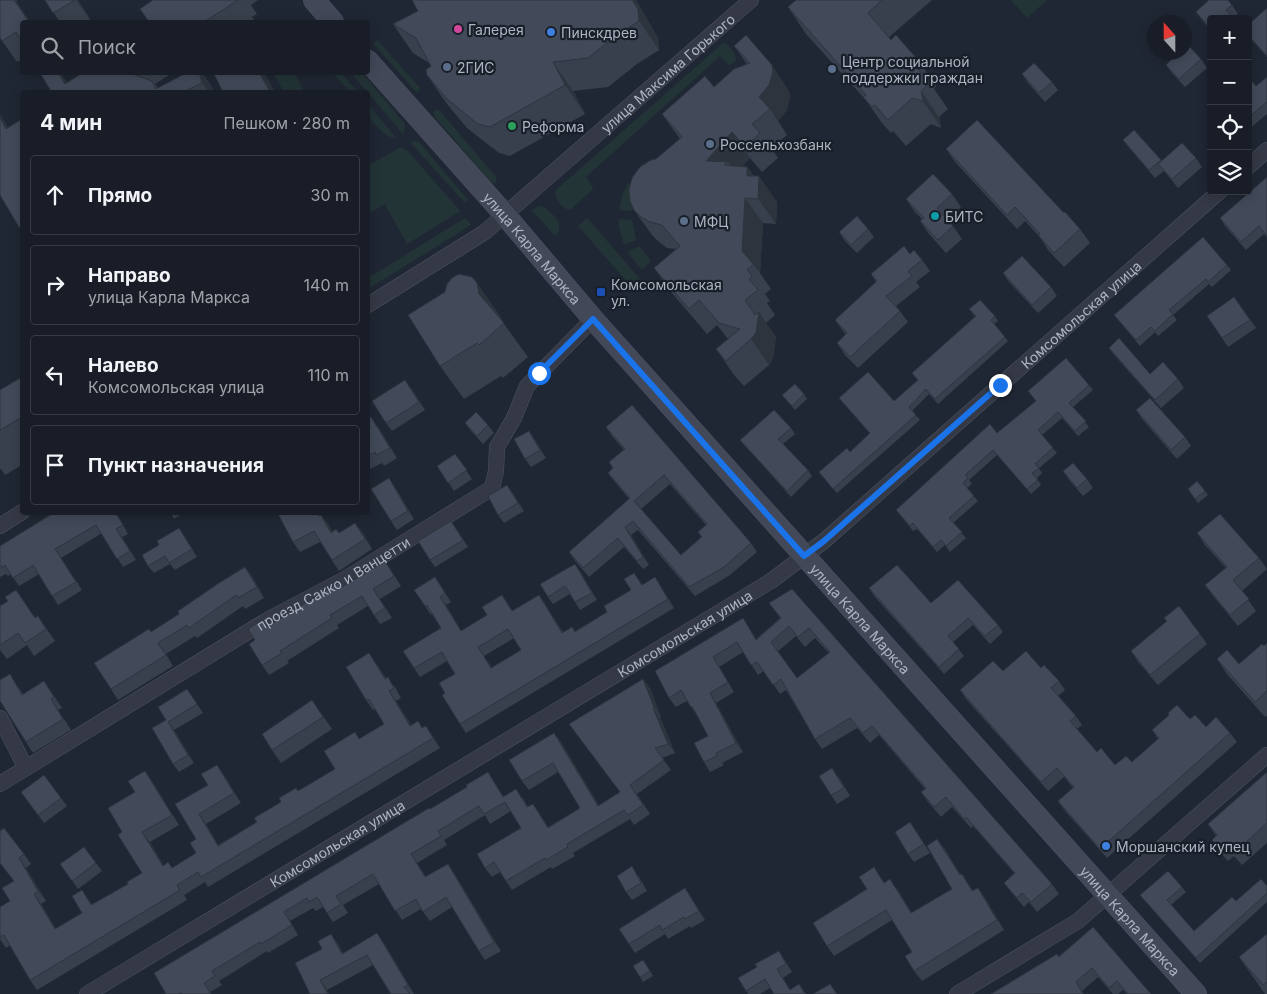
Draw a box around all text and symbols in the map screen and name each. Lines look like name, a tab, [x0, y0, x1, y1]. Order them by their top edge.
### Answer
street label: улица Максима Горького	[597, 10, 738, 136]
north arrow	[1147, 15, 1192, 60]
map controls	[1207, 15, 1252, 195]
button: +	[1207, 15, 1252, 60]
search box	[20, 20, 370, 75]
place label: Галерея	[468, 21, 524, 38]
marker: Галерея	[452, 23, 464, 35]
place label: Пинскдрев	[561, 24, 637, 41]
marker: Пинскдрев	[545, 26, 557, 38]
icon: search	[38, 34, 66, 62]
text: Поиск	[78, 36, 136, 59]
place label: Центр социальной поддержки граждан	[842, 53, 983, 86]
place label: 2ГИС	[457, 59, 494, 76]
button: −	[1207, 60, 1252, 105]
marker: 2ГИС	[441, 61, 453, 73]
marker: Центр социальной поддержки граждан	[826, 63, 838, 75]
button: locate	[1207, 105, 1252, 150]
text: 4 мин	[40, 110, 102, 135]
text: Пешком · 280 m	[224, 113, 350, 133]
place label: Реформа	[522, 118, 584, 135]
marker: Реформа	[506, 120, 518, 132]
place label: Россельхозбанк	[720, 136, 832, 153]
marker: Россельхозбанк	[704, 138, 716, 150]
button: layers	[1207, 150, 1252, 195]
icon: ahead	[41, 181, 69, 209]
text: Прямо	[88, 184, 152, 207]
text: 30 m	[311, 185, 349, 205]
street label: улица Карла Маркса	[480, 188, 585, 307]
place label: БИТС	[945, 208, 983, 225]
marker: БИТС	[929, 210, 941, 222]
place label: МФЦ	[694, 213, 728, 230]
marker: МФЦ	[678, 215, 690, 227]
street label: Комсомольская улица	[1017, 257, 1144, 372]
text: Направо	[88, 264, 171, 287]
icon: right	[41, 271, 69, 299]
text: 140 m	[304, 275, 349, 295]
place label: Комсомольская ул.	[611, 276, 722, 309]
marker: Комсомольская ул.	[595, 286, 607, 298]
text: улица Карла Маркса	[88, 287, 250, 307]
text: Налево	[88, 354, 159, 377]
icon: left	[41, 361, 69, 389]
route start	[528, 362, 551, 385]
text: 110 m	[307, 365, 349, 385]
route end	[989, 374, 1012, 397]
text: Комсомольская улица	[88, 377, 264, 397]
icon: arrive	[41, 451, 69, 479]
text: Пункт назначения	[88, 454, 264, 477]
street label: проезд Сакко и Ванцетти	[253, 532, 413, 633]
street label: улица Карла Маркса	[807, 560, 914, 677]
street label: Комсомольская улица	[614, 586, 755, 680]
street label: Комсомольская улица	[266, 796, 408, 890]
place label: Моршанский купец	[1116, 838, 1250, 855]
marker: Моршанский купец	[1100, 840, 1112, 852]
street label: улица Карла Маркса	[1077, 862, 1184, 979]

